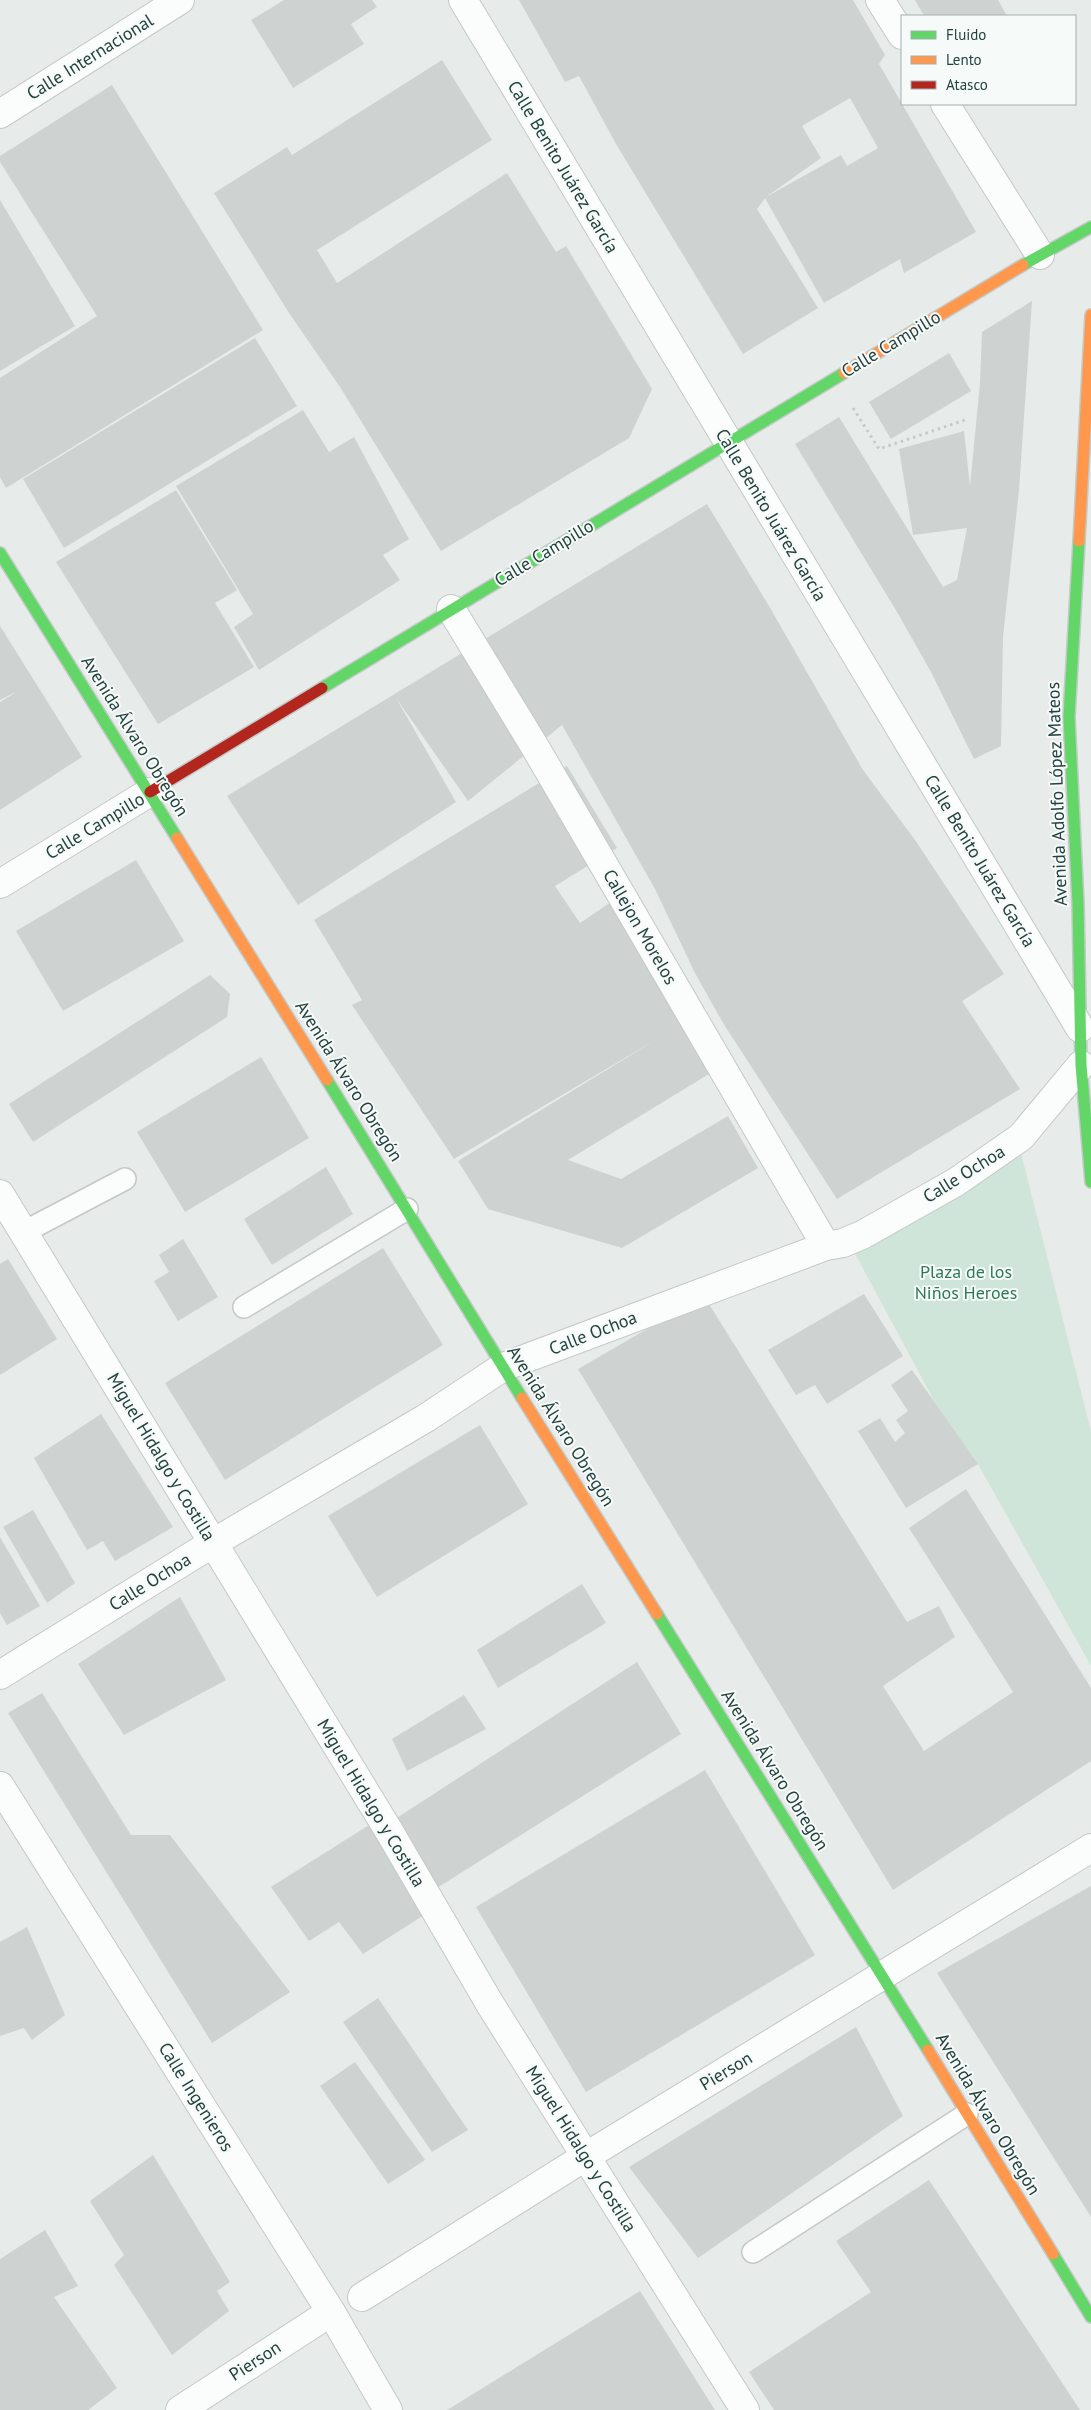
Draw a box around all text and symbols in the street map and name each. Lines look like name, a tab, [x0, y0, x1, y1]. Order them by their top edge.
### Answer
street label: Calle Internacional	[22, 8, 158, 105]
legend	[901, 15, 1076, 105]
text: Fluido	[946, 25, 986, 44]
text: Lento	[946, 50, 982, 69]
text: Atasco	[946, 75, 988, 94]
street label: Calle Benito Juárez García	[503, 76, 624, 257]
street label: Calle Campillo	[837, 305, 944, 382]
street label: Calle Benito Juárez García	[711, 424, 832, 605]
street label: Calle Campillo	[490, 514, 597, 591]
street label: Avenida Álvaro Obregón	[77, 651, 194, 820]
street label: Avenida Adolfo López Mateos	[1041, 682, 1072, 906]
street label: Calle Benito Juárez García	[920, 770, 1041, 951]
street label: Calle Campillo	[41, 787, 148, 864]
street label: Callejon Morelos	[598, 865, 683, 988]
street label: Avenida Álvaro Obregón	[291, 996, 408, 1165]
street label: Calle Ochoa	[919, 1139, 1009, 1208]
park label: Plaza de los Niños Heroes	[915, 1260, 1017, 1304]
street label: Calle Ochoa	[546, 1305, 640, 1360]
street label: Avenida Álvaro Obregón	[503, 1341, 620, 1510]
street label: Miguel Hidalgo y Costilla	[102, 1368, 221, 1545]
street label: Calle Ochoa	[105, 1547, 195, 1616]
street label: Avenida Álvaro Obregón	[717, 1685, 834, 1854]
street label: Miguel Hidalgo y Costilla	[312, 1714, 431, 1891]
street label: Avenida Álvaro Obregón	[931, 2028, 1046, 2199]
street label: Calle Ingenieros	[154, 2038, 239, 2156]
street label: Pierson	[695, 2046, 756, 2095]
street label: Miguel Hidalgo y Costilla	[521, 2061, 642, 2236]
street label: Pierson	[224, 2335, 285, 2386]

